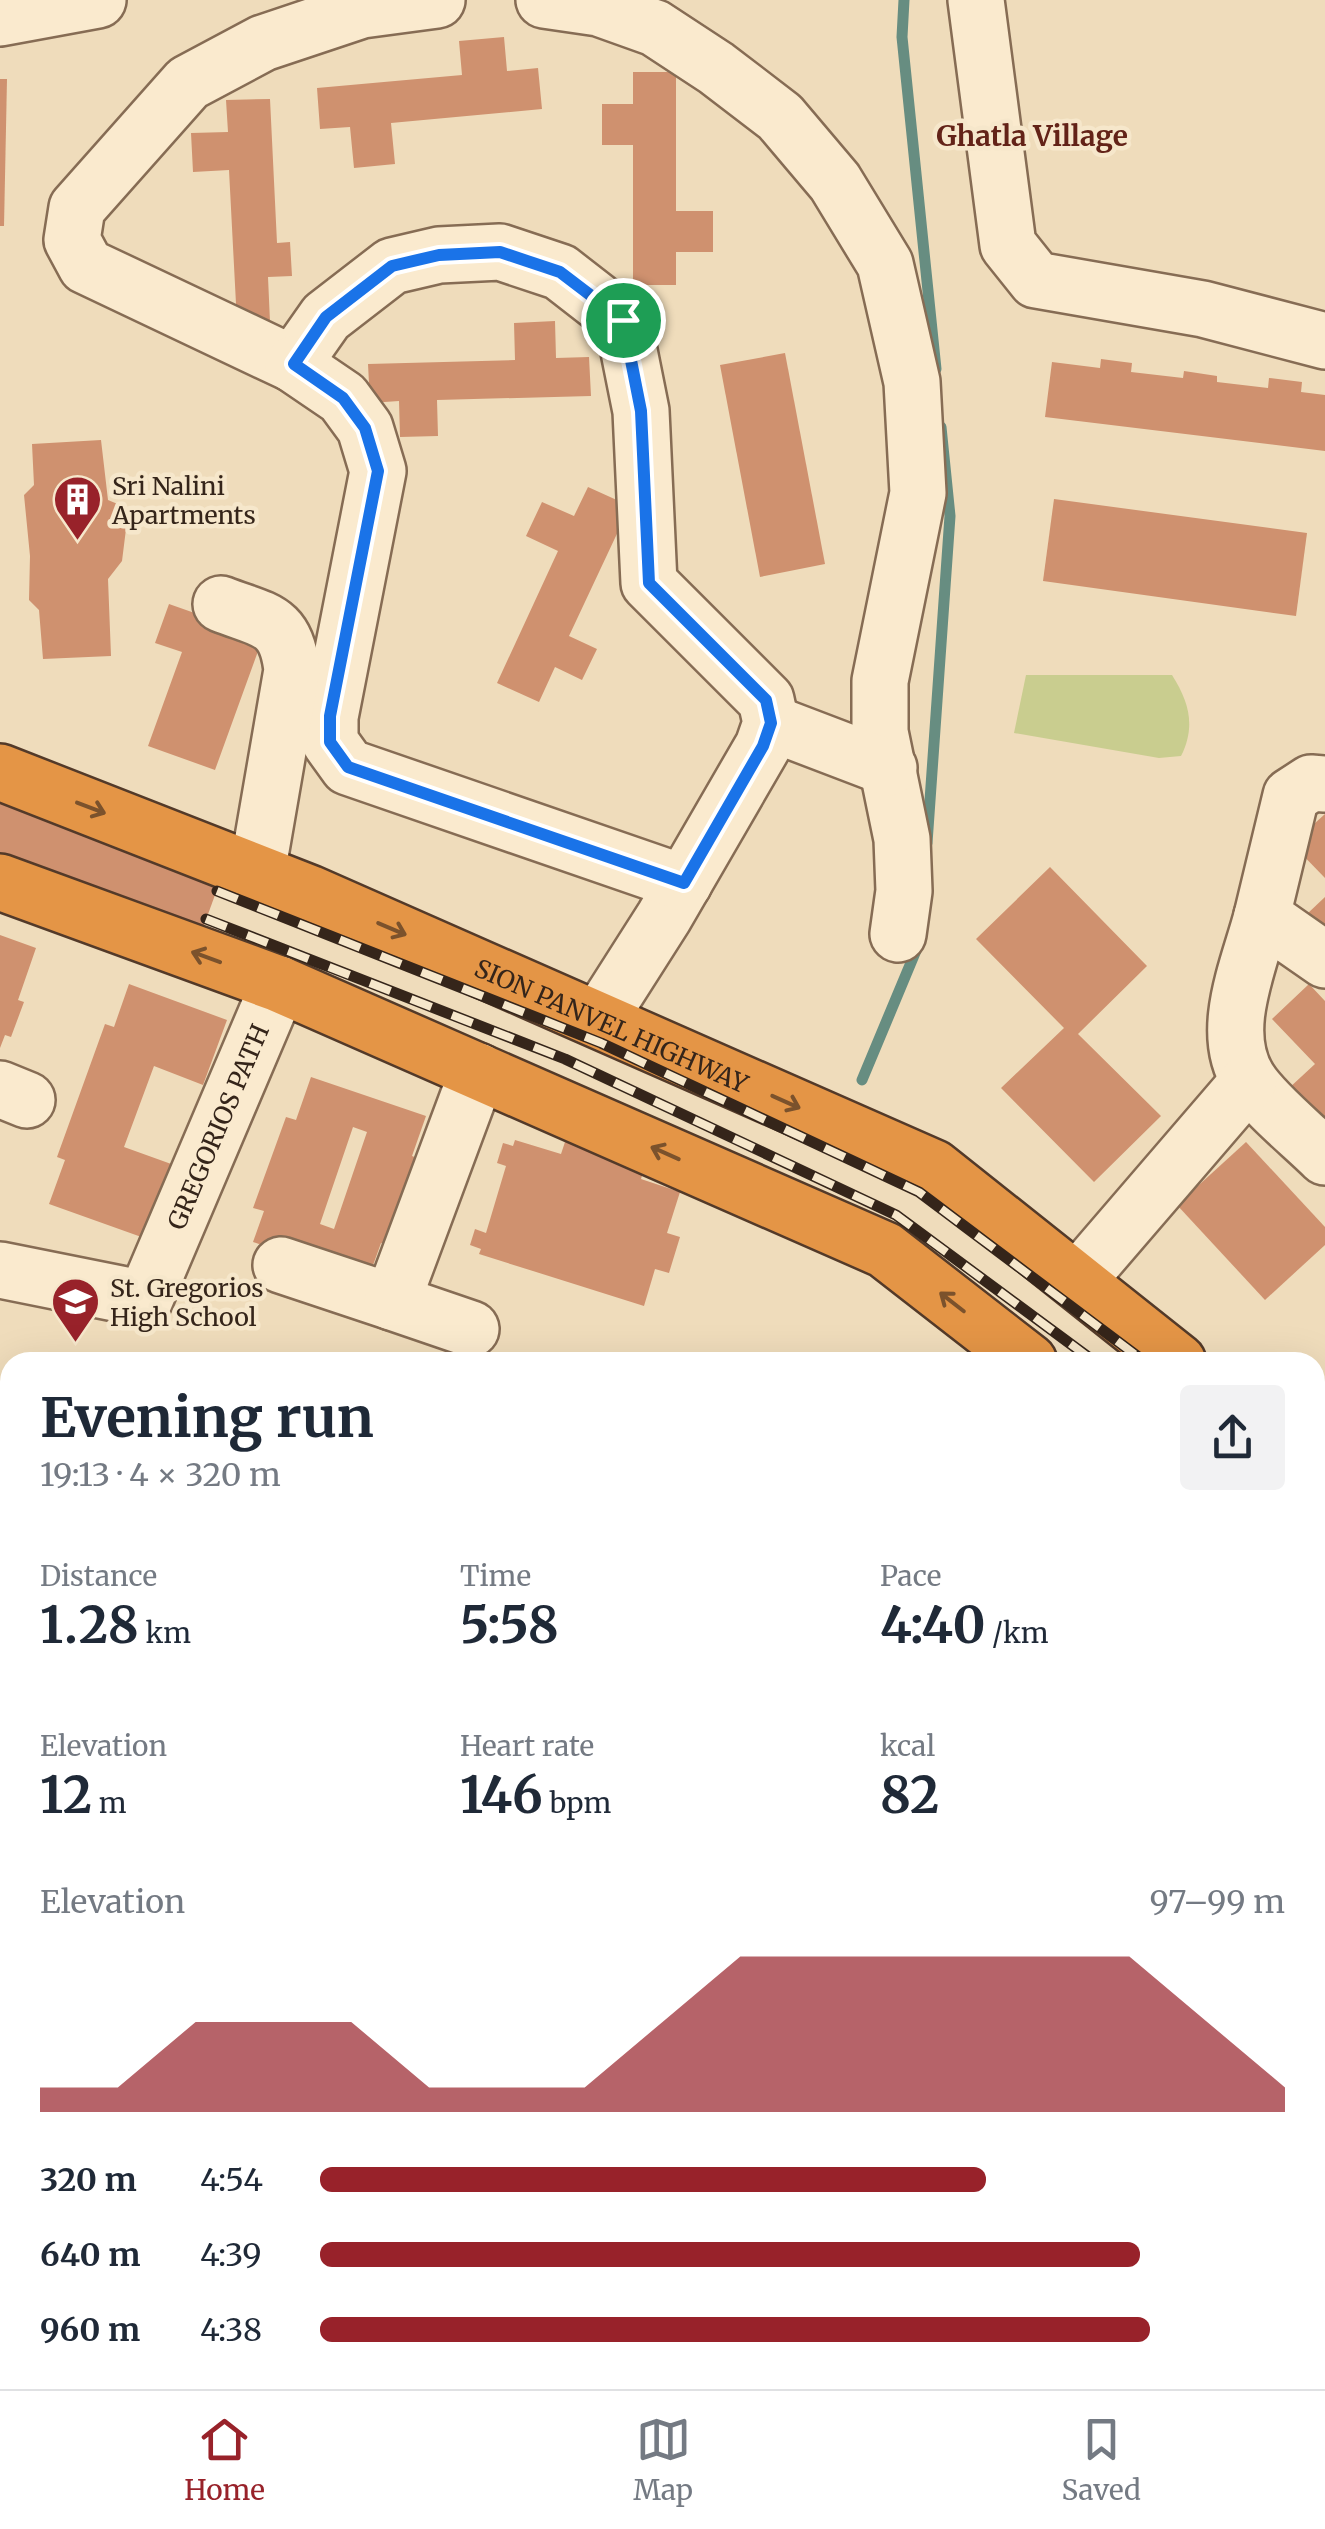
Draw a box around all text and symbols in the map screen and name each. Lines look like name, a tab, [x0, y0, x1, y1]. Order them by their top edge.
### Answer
district label: Ghatla Village	[936, 118, 1128, 154]
pin	[581, 278, 666, 363]
icon: arrive	[596, 293, 651, 348]
place label: Sri Nalini Apartments	[111, 470, 256, 531]
building icon: Sri Nalini Apartments	[51, 474, 103, 542]
one-way arrow	[74, 800, 105, 818]
one-way arrow	[376, 921, 407, 939]
one-way arrow	[191, 947, 222, 965]
street label: SION PANVEL HIGHWAY	[470, 952, 754, 1100]
street label: GREGORIOS PATH	[160, 1019, 276, 1234]
one-way arrow	[770, 1094, 801, 1112]
one-way arrow	[651, 1143, 681, 1161]
place label: St. Gregorios High School	[110, 1272, 264, 1333]
school or university icon: St. Gregorios High School	[49, 1276, 101, 1344]
one-way arrow	[939, 1292, 966, 1313]
text: Evening run	[40, 1383, 374, 1452]
button: share	[1180, 1385, 1285, 1490]
text: 19:13 · 4 × 320 m	[40, 1455, 281, 1495]
text: Distance	[40, 1558, 157, 1594]
text: Time	[460, 1558, 531, 1594]
text: Pace	[880, 1558, 941, 1594]
text: 1.28	[40, 1594, 139, 1657]
text: 5:58	[460, 1594, 559, 1657]
text: 4:40	[880, 1594, 985, 1657]
text: km	[139, 1615, 191, 1651]
text: /km	[985, 1615, 1049, 1651]
text: Elevation	[40, 1728, 167, 1764]
text: Heart rate	[460, 1728, 594, 1764]
text: kcal	[880, 1728, 935, 1764]
text: 12	[40, 1764, 92, 1827]
text: 146	[460, 1764, 543, 1827]
text: 82	[880, 1764, 939, 1827]
text: m	[92, 1785, 127, 1821]
text: bpm	[543, 1785, 611, 1821]
text: Elevation	[40, 1882, 185, 1922]
text: 97–99 m	[1149, 1882, 1285, 1922]
text: 320 m	[40, 2160, 137, 2200]
text: 4:54	[200, 2160, 263, 2200]
text: 640 m	[40, 2235, 141, 2275]
text: 4:39	[200, 2235, 262, 2275]
text: 960 m	[40, 2310, 140, 2350]
text: 4:38	[200, 2310, 262, 2350]
tab: Home	[184, 2412, 265, 2508]
tab: Map	[633, 2412, 693, 2508]
tab: Saved	[1061, 2412, 1141, 2508]

